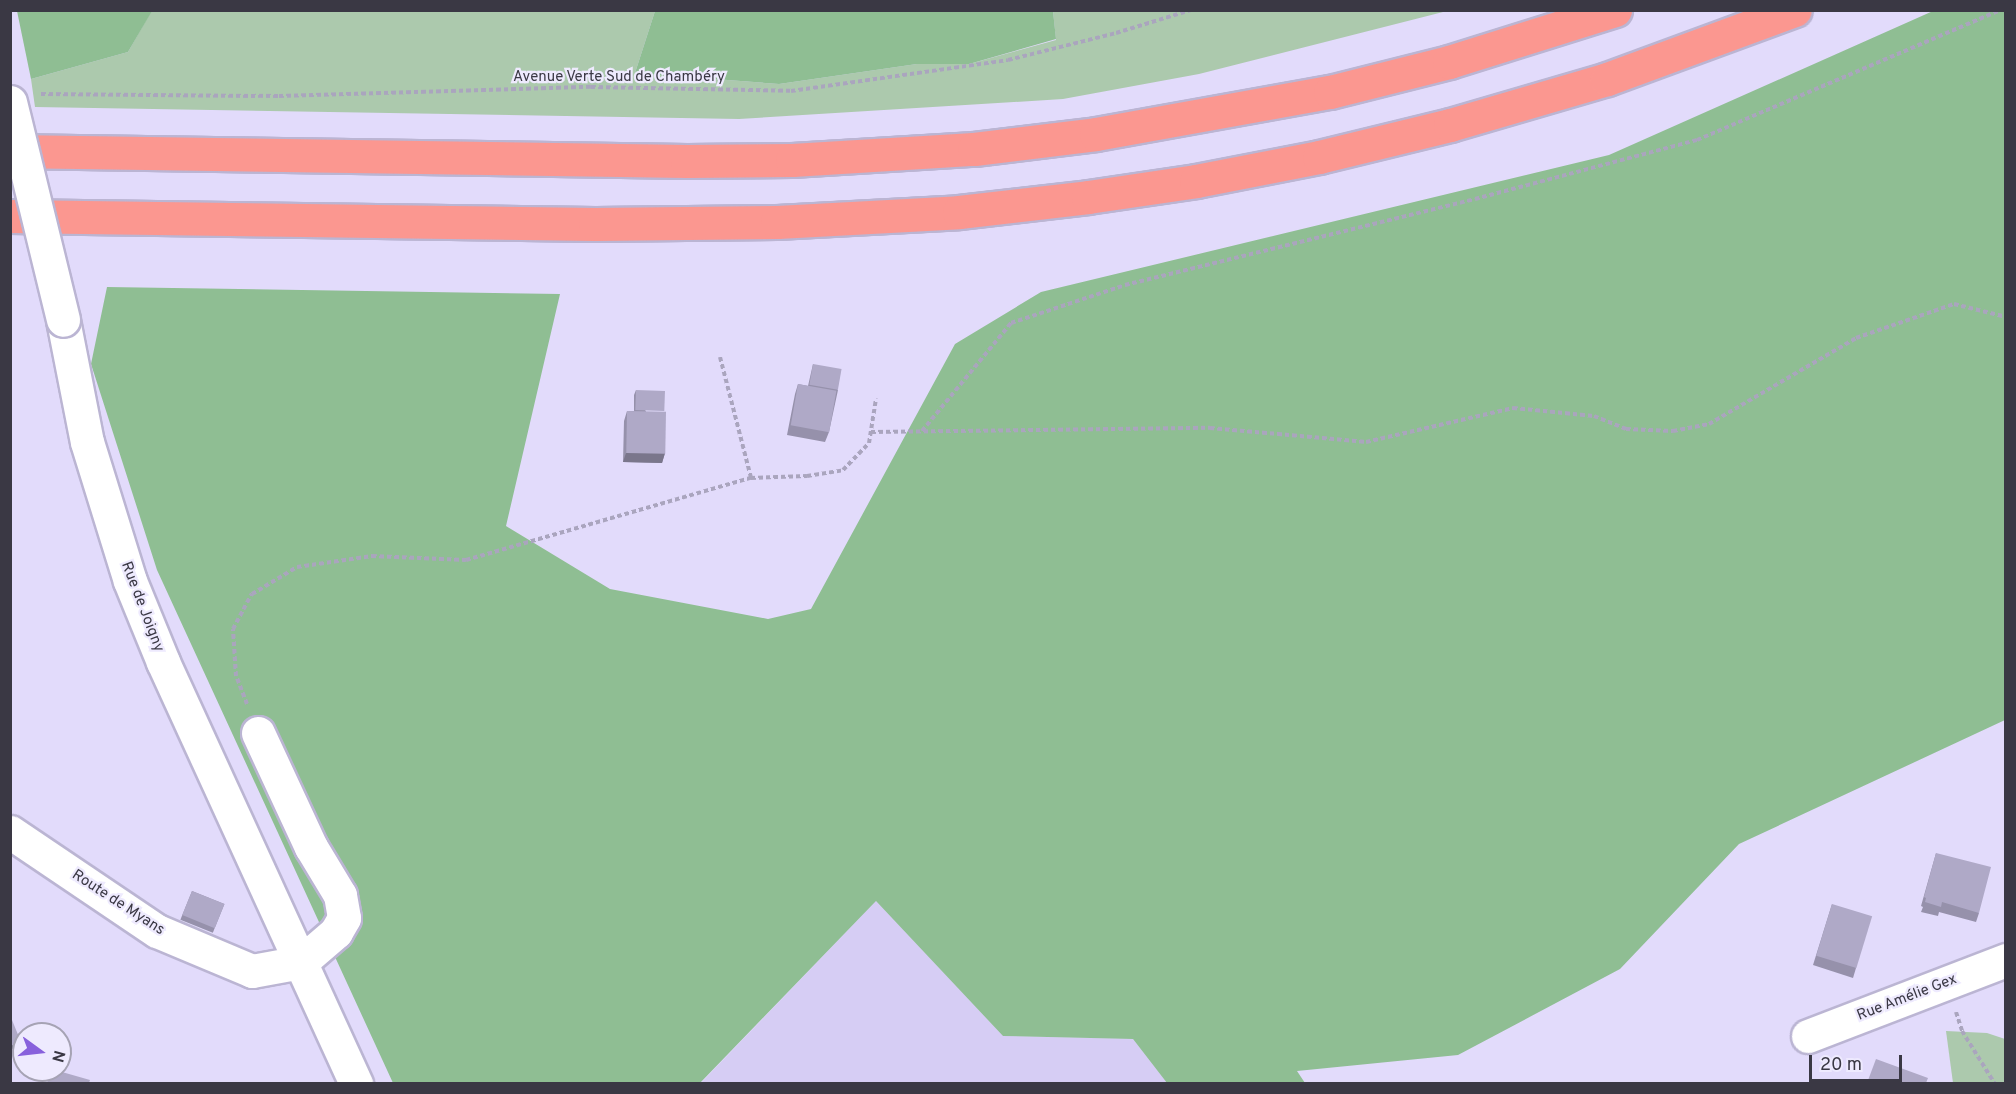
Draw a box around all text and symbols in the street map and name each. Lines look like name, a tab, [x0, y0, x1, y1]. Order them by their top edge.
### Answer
street label: Avenue Verte Sud de Chambéry	[513, 69, 725, 87]
street label: Rue de Joigny	[117, 559, 167, 655]
street label: Route de Myans	[68, 866, 168, 940]
street label: Rue Amélie Gex	[1854, 971, 1960, 1025]
north arrow	[12, 1022, 72, 1082]
scale bar	[1812, 1043, 1905, 1081]
text: N	[46, 1048, 69, 1064]
text: 20 m	[1820, 1054, 1862, 1077]

